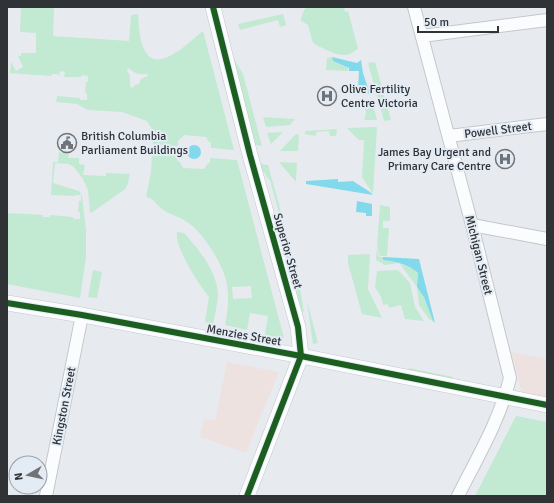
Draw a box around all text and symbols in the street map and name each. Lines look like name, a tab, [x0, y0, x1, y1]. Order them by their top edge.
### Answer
scale bar	[418, 8, 498, 34]
text: 50 m	[424, 15, 449, 30]
place label: Olive Fertility Centre Victoria	[341, 82, 418, 111]
hospital icon: Olive Fertility Centre Victoria	[316, 85, 338, 107]
street label: Powell Street	[463, 119, 533, 142]
place label: British Columbia Parliament Buildings	[81, 129, 188, 158]
public building icon: British Columbia Parliament Buildings	[56, 132, 78, 154]
place label: James Bay Urgent and Primary Care Centre	[378, 145, 491, 174]
hospital icon: James Bay Urgent and Primary Care Centre	[494, 148, 516, 170]
street label: Superior Street	[270, 212, 305, 291]
street label: Michigan Street	[461, 214, 496, 296]
street label: Menzies Street	[205, 322, 283, 349]
street label: Kingston Street	[50, 366, 79, 446]
north arrow	[8, 455, 48, 495]
text: N	[12, 472, 26, 481]

